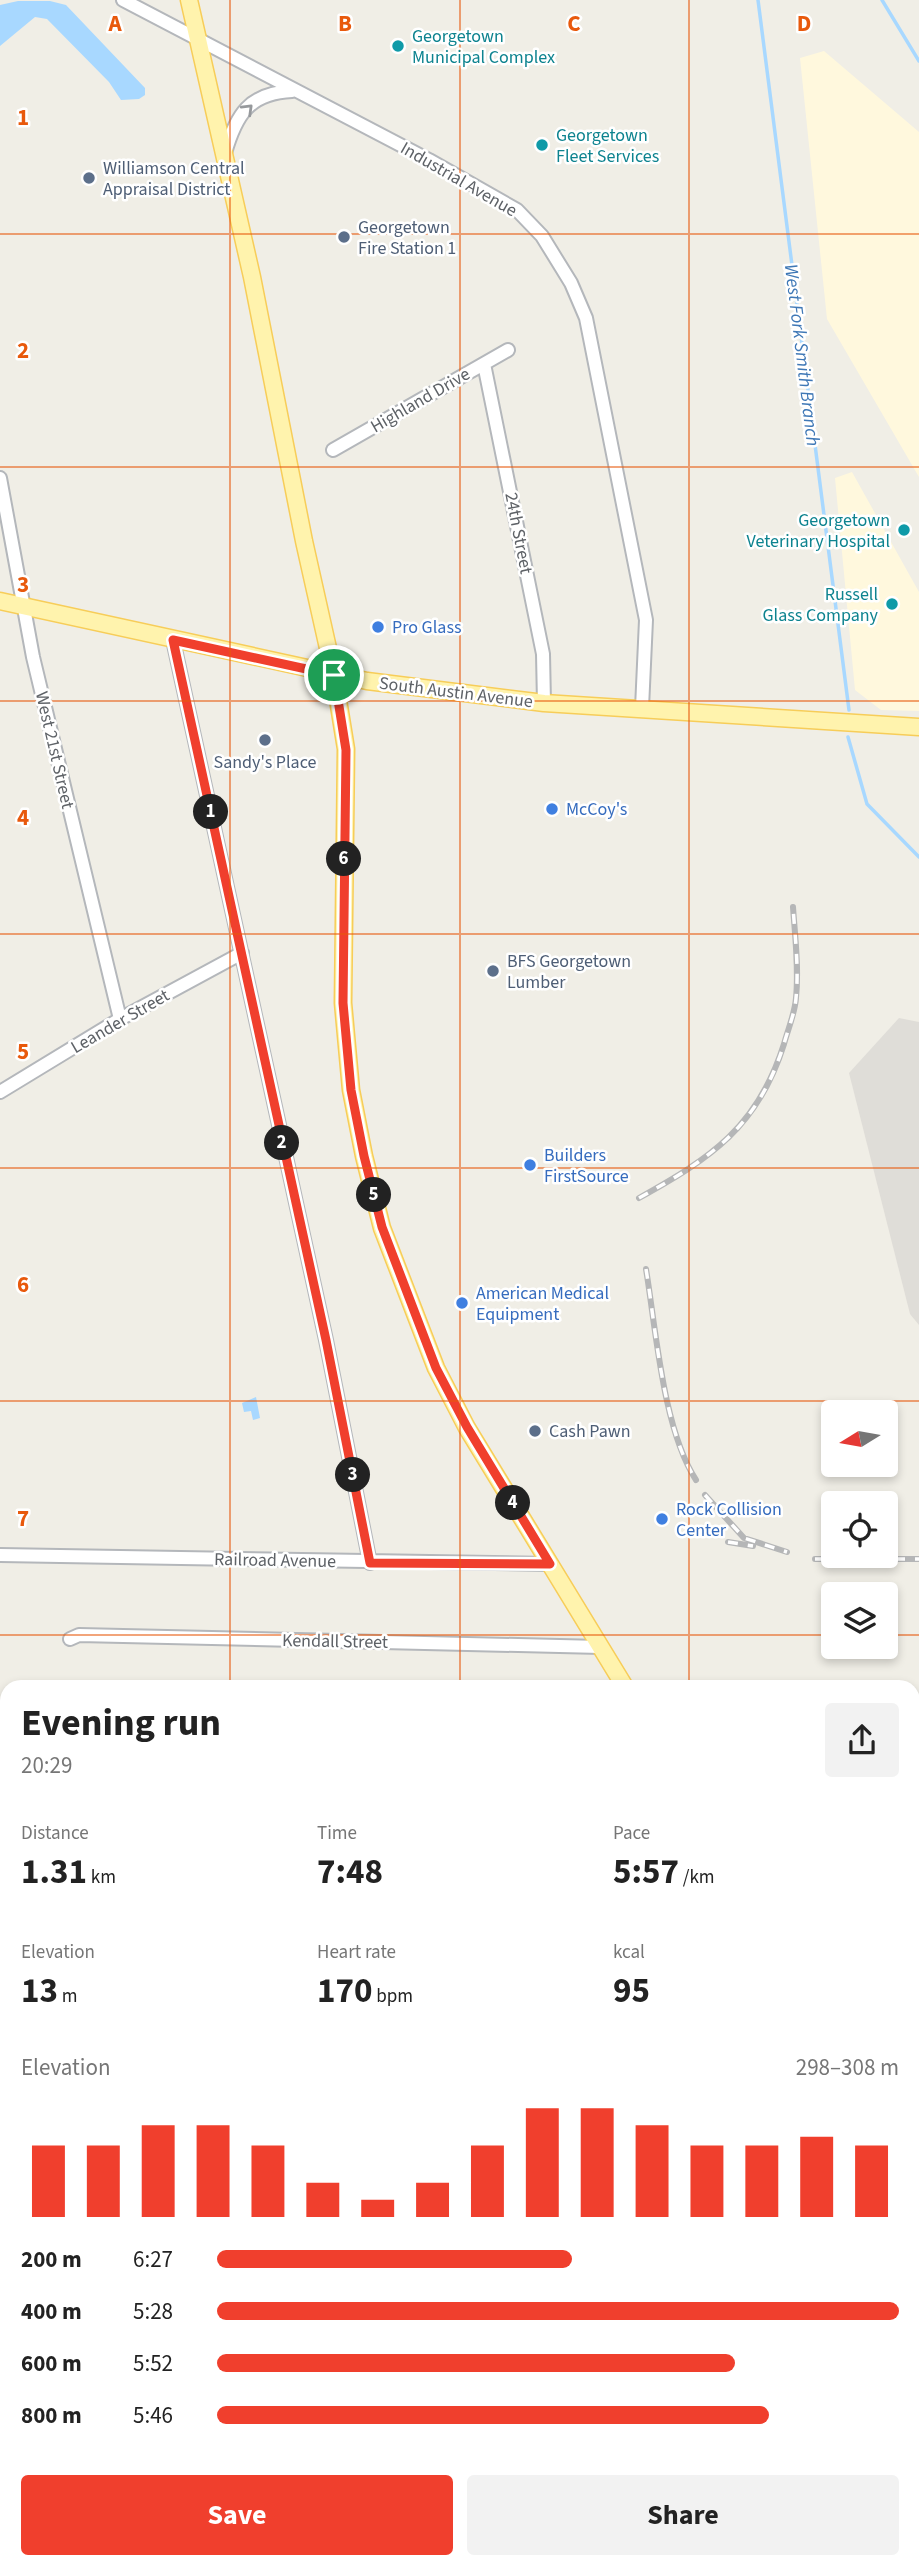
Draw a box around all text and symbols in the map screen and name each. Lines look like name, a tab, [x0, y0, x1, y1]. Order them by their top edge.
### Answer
text: A	[107, 7, 122, 40]
text: B	[338, 7, 352, 40]
text: C	[567, 7, 581, 40]
text: D	[797, 7, 811, 40]
place label: Georgetown Municipal Complex	[412, 24, 555, 70]
marker: Georgetown Municipal Complex	[390, 38, 406, 54]
text: 1	[17, 101, 29, 134]
one-way arrow	[240, 104, 253, 117]
place label: Georgetown Fleet Services	[556, 123, 659, 169]
street label: Industrial Avenue	[396, 136, 522, 223]
marker: Georgetown Fleet Services	[534, 137, 550, 153]
place label: Williamson Central Appraisal District	[103, 156, 245, 202]
marker: Williamson Central Appraisal District	[81, 170, 97, 186]
place label: Georgetown Fire Station 1	[358, 215, 456, 261]
marker: Georgetown Fire Station 1	[336, 229, 352, 245]
water label: West Fork Smith Branch	[777, 262, 826, 448]
text: 2	[17, 334, 29, 367]
street label: Highland Drive	[366, 362, 475, 439]
street label: 24th Street	[498, 490, 539, 576]
place label: Georgetown Veterinary Hospital	[746, 508, 890, 554]
marker: Georgetown Veterinary Hospital	[896, 522, 912, 538]
text: 3	[17, 568, 29, 601]
place label: Russell Glass Company	[763, 582, 879, 628]
marker: Russell Glass Company	[884, 596, 900, 612]
place label: Pro Glass	[392, 615, 461, 640]
marker: Pro Glass	[370, 619, 386, 635]
pin	[304, 645, 364, 705]
icon: arrive	[315, 656, 353, 694]
street label: South Austin Avenue	[378, 671, 534, 714]
street label: West 21st Street	[29, 689, 80, 811]
marker: Sandy's Place	[257, 732, 273, 748]
place label: Sandy's Place	[214, 750, 316, 775]
pin: 1	[194, 794, 228, 830]
place label: McCoy's	[566, 797, 627, 822]
text: 1	[205, 798, 216, 825]
text: 4	[17, 801, 29, 834]
marker: McCoy's	[544, 801, 560, 817]
pin: 6	[326, 842, 362, 876]
text: 6	[338, 845, 349, 872]
place label: BFS Georgetown Lumber	[507, 949, 631, 995]
marker: BFS Georgetown Lumber	[485, 963, 501, 979]
street label: Leander Street	[66, 983, 174, 1060]
text: 5	[17, 1035, 29, 1068]
pin: 2	[264, 1126, 300, 1160]
text: 2	[276, 1129, 287, 1156]
place label: Builders FirstSource	[544, 1143, 629, 1189]
marker: Builders FirstSource	[522, 1157, 538, 1173]
pin: 5	[356, 1178, 392, 1212]
text: 5	[368, 1181, 379, 1208]
text: 6	[17, 1268, 29, 1301]
place label: American Medical Equipment	[476, 1281, 609, 1327]
marker: American Medical Equipment	[454, 1295, 470, 1311]
north arrow	[821, 1400, 898, 1477]
map controls	[821, 1400, 898, 1659]
place label: Cash Pawn	[549, 1419, 631, 1444]
marker: Cash Pawn	[527, 1423, 543, 1439]
pin: 3	[336, 1458, 370, 1492]
text: 3	[347, 1461, 358, 1488]
pin: 4	[496, 1486, 530, 1520]
text: 4	[507, 1489, 518, 1516]
button: locate	[821, 1491, 898, 1568]
place label: Rock Collision Center	[676, 1497, 782, 1543]
text: 7	[17, 1502, 29, 1535]
marker: Rock Collision Center	[654, 1511, 670, 1527]
street label: Railroad Avenue	[214, 1547, 336, 1574]
button: layers	[821, 1582, 898, 1659]
street label: Kendall Street	[282, 1628, 388, 1655]
text: Evening run	[21, 1696, 221, 1750]
button: share	[825, 1703, 899, 1777]
text: 20:29	[21, 1749, 72, 1782]
text: Distance	[21, 1820, 89, 1847]
text: Time	[317, 1820, 357, 1847]
text: Pace	[613, 1820, 650, 1847]
text: 1.31	[21, 1847, 87, 1897]
text: 7:48	[317, 1847, 383, 1897]
text: 5:57	[613, 1847, 679, 1897]
text: km	[87, 1864, 116, 1891]
text: /km	[679, 1864, 715, 1891]
text: Elevation	[21, 1939, 95, 1966]
text: Heart rate	[317, 1939, 396, 1966]
text: kcal	[613, 1939, 645, 1966]
text: 13	[21, 1966, 58, 2016]
text: 170	[317, 1966, 372, 2016]
text: 95	[613, 1966, 650, 2016]
text: m	[58, 1983, 78, 2010]
text: bpm	[372, 1983, 413, 2010]
text: Elevation	[21, 2051, 111, 2084]
text: 298–308 m	[796, 2051, 899, 2084]
text: 200 m	[21, 2243, 82, 2276]
text: 6:27	[133, 2243, 173, 2276]
text: 400 m	[21, 2295, 82, 2328]
text: 5:28	[133, 2295, 173, 2328]
text: 600 m	[21, 2347, 82, 2380]
text: 5:52	[133, 2347, 173, 2380]
text: 800 m	[21, 2399, 82, 2432]
text: 5:46	[133, 2399, 173, 2432]
button: Save	[21, 2475, 453, 2555]
button: Share	[467, 2475, 899, 2555]

